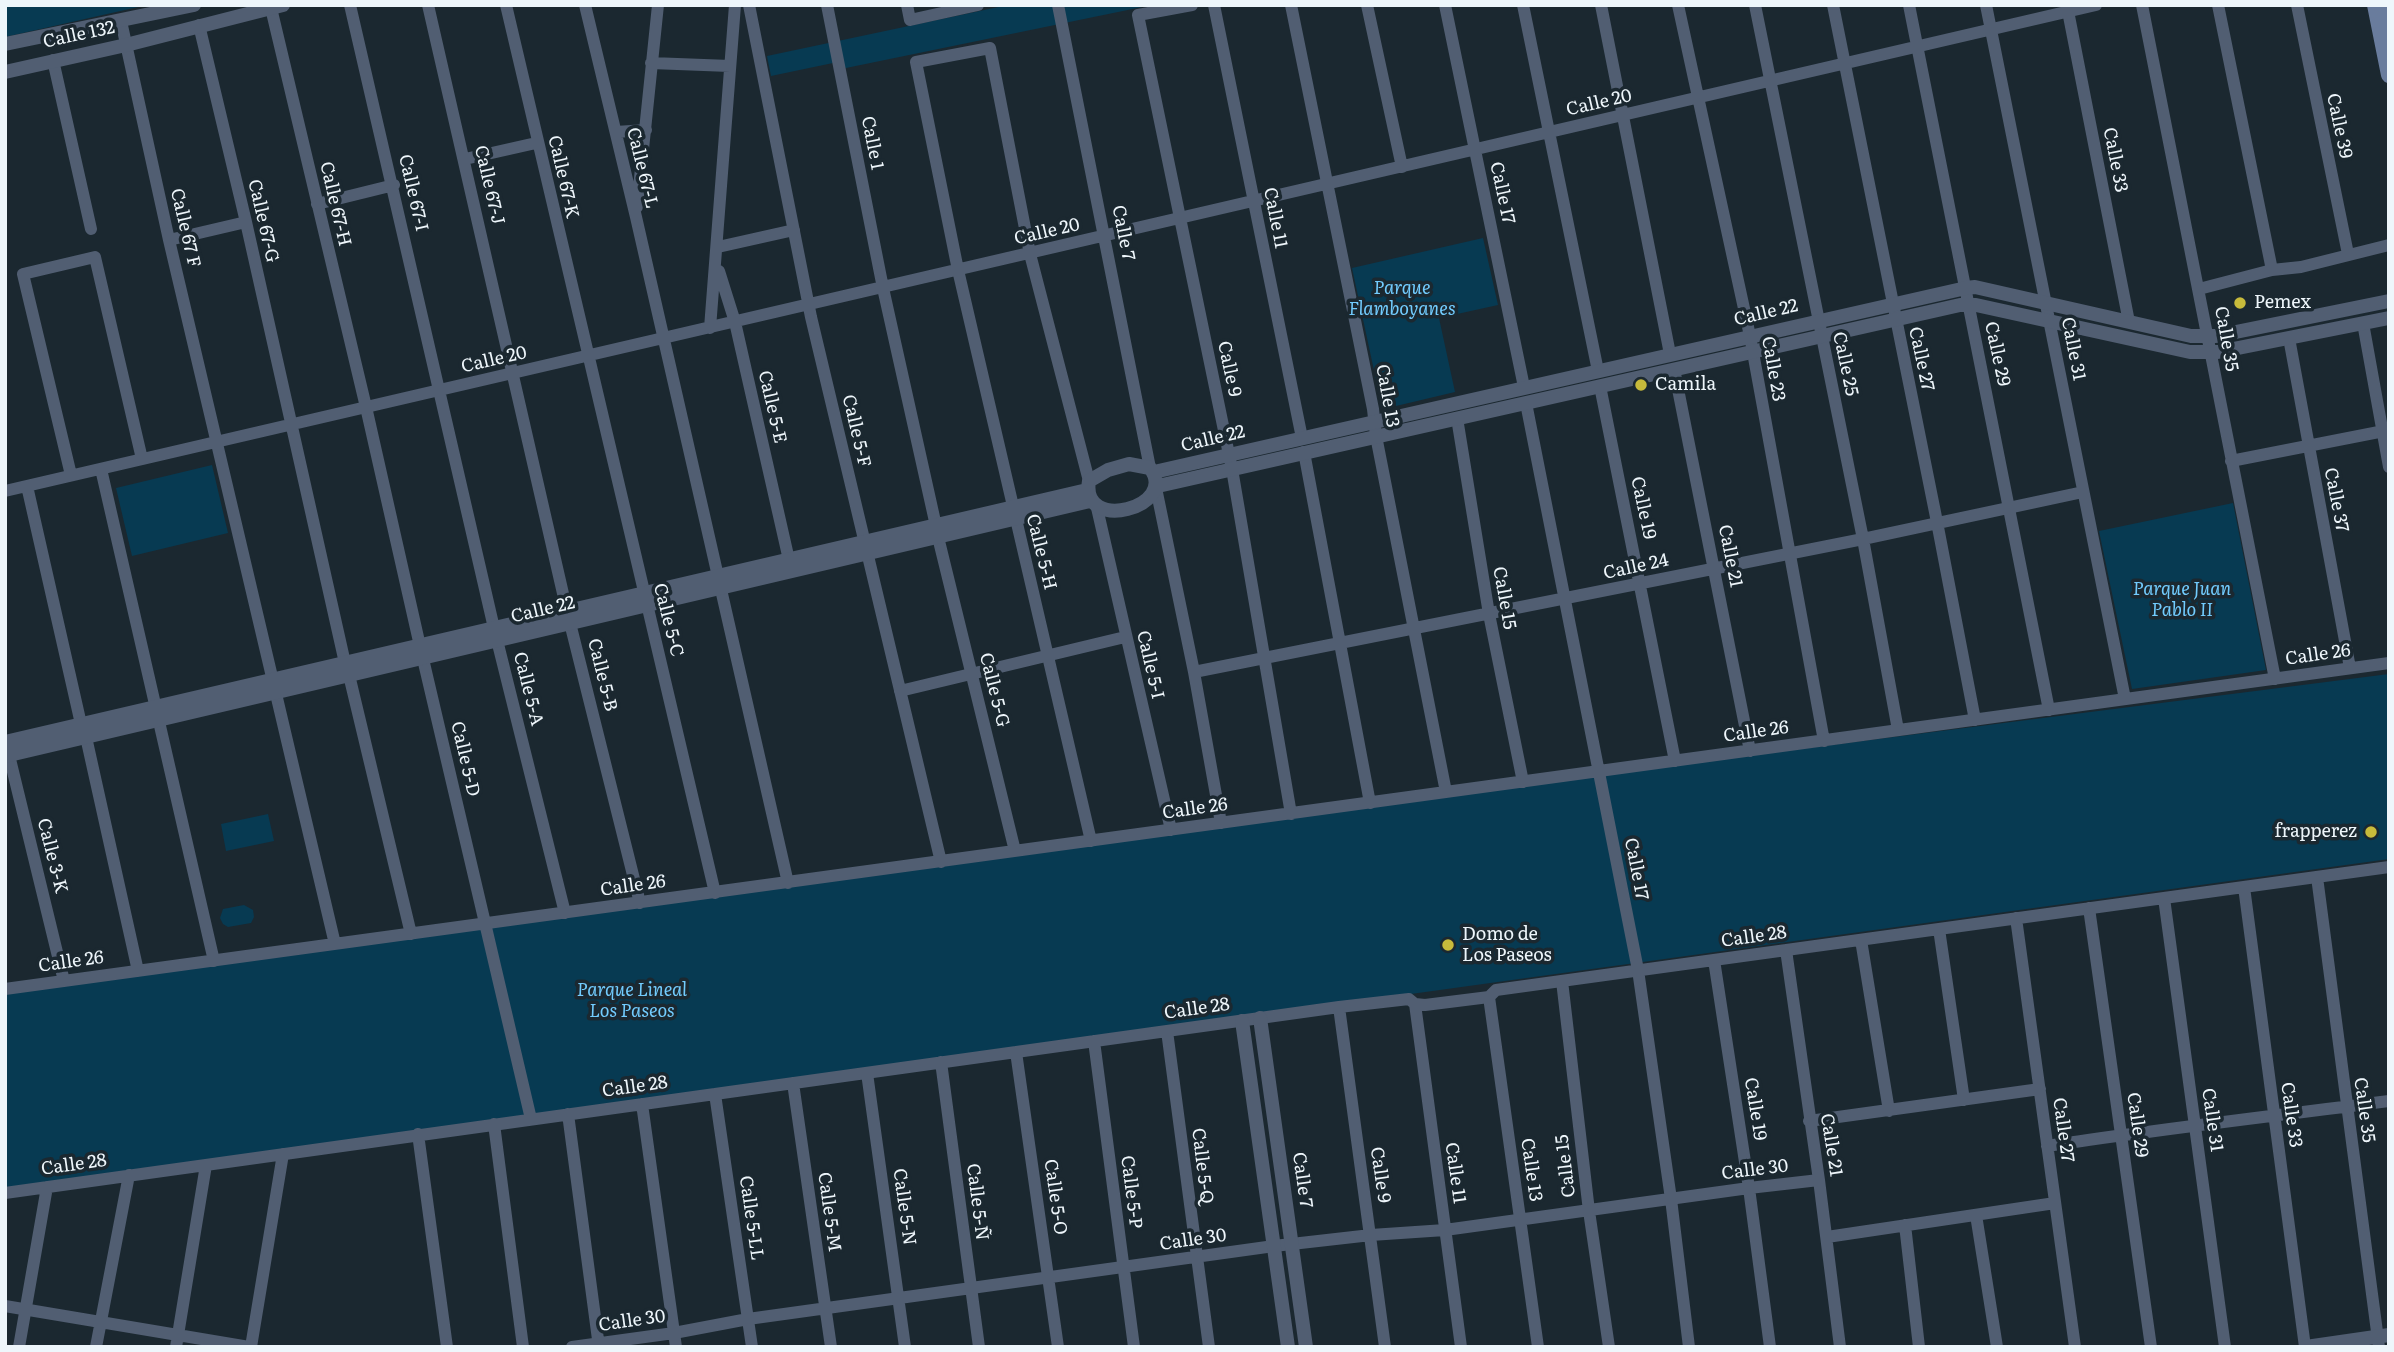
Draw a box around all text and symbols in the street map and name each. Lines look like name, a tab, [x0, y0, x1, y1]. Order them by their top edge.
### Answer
street label: Calle 132	[41, 17, 117, 53]
street label: Calle 20	[1564, 85, 1634, 121]
street label: Calle 39	[2322, 91, 2356, 161]
street label: Calle 1	[856, 114, 888, 172]
street label: Calle 67-L	[622, 125, 662, 211]
street label: Calle 33	[2098, 126, 2132, 194]
street label: Calle 67-K	[543, 133, 583, 221]
street label: Calle 67-J	[469, 143, 509, 227]
street label: Calle 67-I	[394, 152, 432, 234]
street label: Calle 67-H	[315, 160, 355, 248]
street label: Calle 17	[1485, 160, 1519, 226]
street label: Calle 67-G	[243, 177, 283, 265]
street label: Calle 67 F	[165, 186, 205, 270]
street label: Calle 11	[1259, 186, 1291, 250]
street label: Calle 7	[1107, 203, 1139, 263]
street label: Calle 20	[1012, 214, 1082, 250]
park label: Parque Flamboyanes	[1348, 278, 1456, 320]
place label: Pemex	[2254, 292, 2311, 314]
street label: Calle 22	[1732, 295, 1800, 331]
marker: Pemex	[2232, 295, 2248, 311]
street label: Calle 35	[2210, 305, 2242, 373]
street label: Calle 31	[2056, 316, 2090, 382]
street label: Calle 29	[1980, 320, 2014, 388]
street label: Calle 27	[1904, 325, 1938, 393]
street label: Calle 25	[1828, 330, 1862, 398]
street label: Calle 23	[1757, 335, 1789, 403]
street label: Calle 9	[1213, 339, 1245, 399]
street label: Calle 20	[459, 342, 529, 378]
street label: Calle 13	[1371, 363, 1403, 429]
street label: Calle 5-E	[753, 369, 791, 445]
place label: Camila	[1655, 374, 1716, 396]
marker: Camila	[1633, 377, 1649, 393]
street label: Calle 5-F	[837, 393, 875, 469]
street label: Calle 22	[1179, 421, 1247, 457]
street label: Calle 37	[2319, 466, 2353, 534]
street label: Calle 19	[1626, 475, 1660, 541]
street label: Calle 5-H	[1021, 512, 1061, 592]
street label: Calle 21	[1713, 523, 1747, 589]
street label: Calle 24	[1601, 550, 1671, 584]
street label: Calle 15	[1488, 565, 1520, 631]
park label: Parque Juan Pablo II	[2133, 579, 2231, 622]
street label: Calle 5-C	[648, 581, 688, 659]
street label: Calle 22	[509, 592, 577, 628]
street label: Calle 5-I	[1132, 629, 1168, 701]
street label: Calle 5-B	[583, 636, 621, 714]
street label: Calle 26	[2284, 640, 2352, 670]
street label: Calle 5-A	[508, 650, 548, 728]
street label: Calle 5-G	[974, 651, 1014, 729]
street label: Calle 26	[1722, 717, 1790, 747]
street label: Calle 5-D	[446, 719, 484, 799]
street label: Calle 26	[1161, 794, 1229, 824]
street label: Calle 3-K	[32, 816, 72, 896]
place label: frapperez	[2274, 821, 2357, 843]
marker: frapperez	[2363, 824, 2379, 840]
street label: Calle 17	[1619, 836, 1653, 902]
street label: Calle 26	[599, 871, 667, 901]
street label: Calle 28	[1720, 922, 1788, 952]
place label: Domo de Los Paseos	[1462, 924, 1552, 967]
marker: Domo de Los Paseos	[1440, 937, 1456, 953]
street label: Calle 26	[37, 947, 105, 977]
park label: Parque Lineal Los Paseos	[577, 980, 687, 1023]
street label: Calle 28	[1163, 994, 1231, 1024]
street label: Calle 28	[601, 1072, 669, 1102]
street label: Calle 19	[1739, 1076, 1771, 1142]
street label: Calle 35	[2349, 1076, 2379, 1144]
street label: Calle 33	[2276, 1081, 2306, 1149]
street label: Calle 31	[2197, 1087, 2227, 1153]
street label: Calle 29	[2122, 1091, 2152, 1159]
street label: Calle 27	[2048, 1096, 2078, 1164]
street label: Calle 21	[1815, 1112, 1847, 1178]
street label: Calle 5-Q	[1187, 1127, 1217, 1205]
street label: Calle 15	[1551, 1133, 1581, 1199]
street label: Calle 13	[1516, 1137, 1546, 1203]
street label: Calle 11	[1440, 1141, 1470, 1205]
street label: Calle 9	[1365, 1146, 1395, 1204]
street label: Calle 28	[40, 1150, 108, 1180]
street label: Calle 7	[1287, 1151, 1317, 1209]
street label: Calle 5-P	[1116, 1154, 1146, 1230]
street label: Calle 30	[1720, 1155, 1790, 1185]
street label: Calle 5-O	[1039, 1158, 1071, 1236]
street label: Calle 5-Ñ	[962, 1162, 992, 1242]
street label: Calle 5-N	[888, 1167, 920, 1247]
street label: Calle 5-M	[813, 1171, 845, 1253]
street label: Calle 5-LL	[734, 1174, 768, 1262]
street label: Calle 30	[1158, 1225, 1228, 1255]
street label: Calle 30	[597, 1306, 667, 1336]

